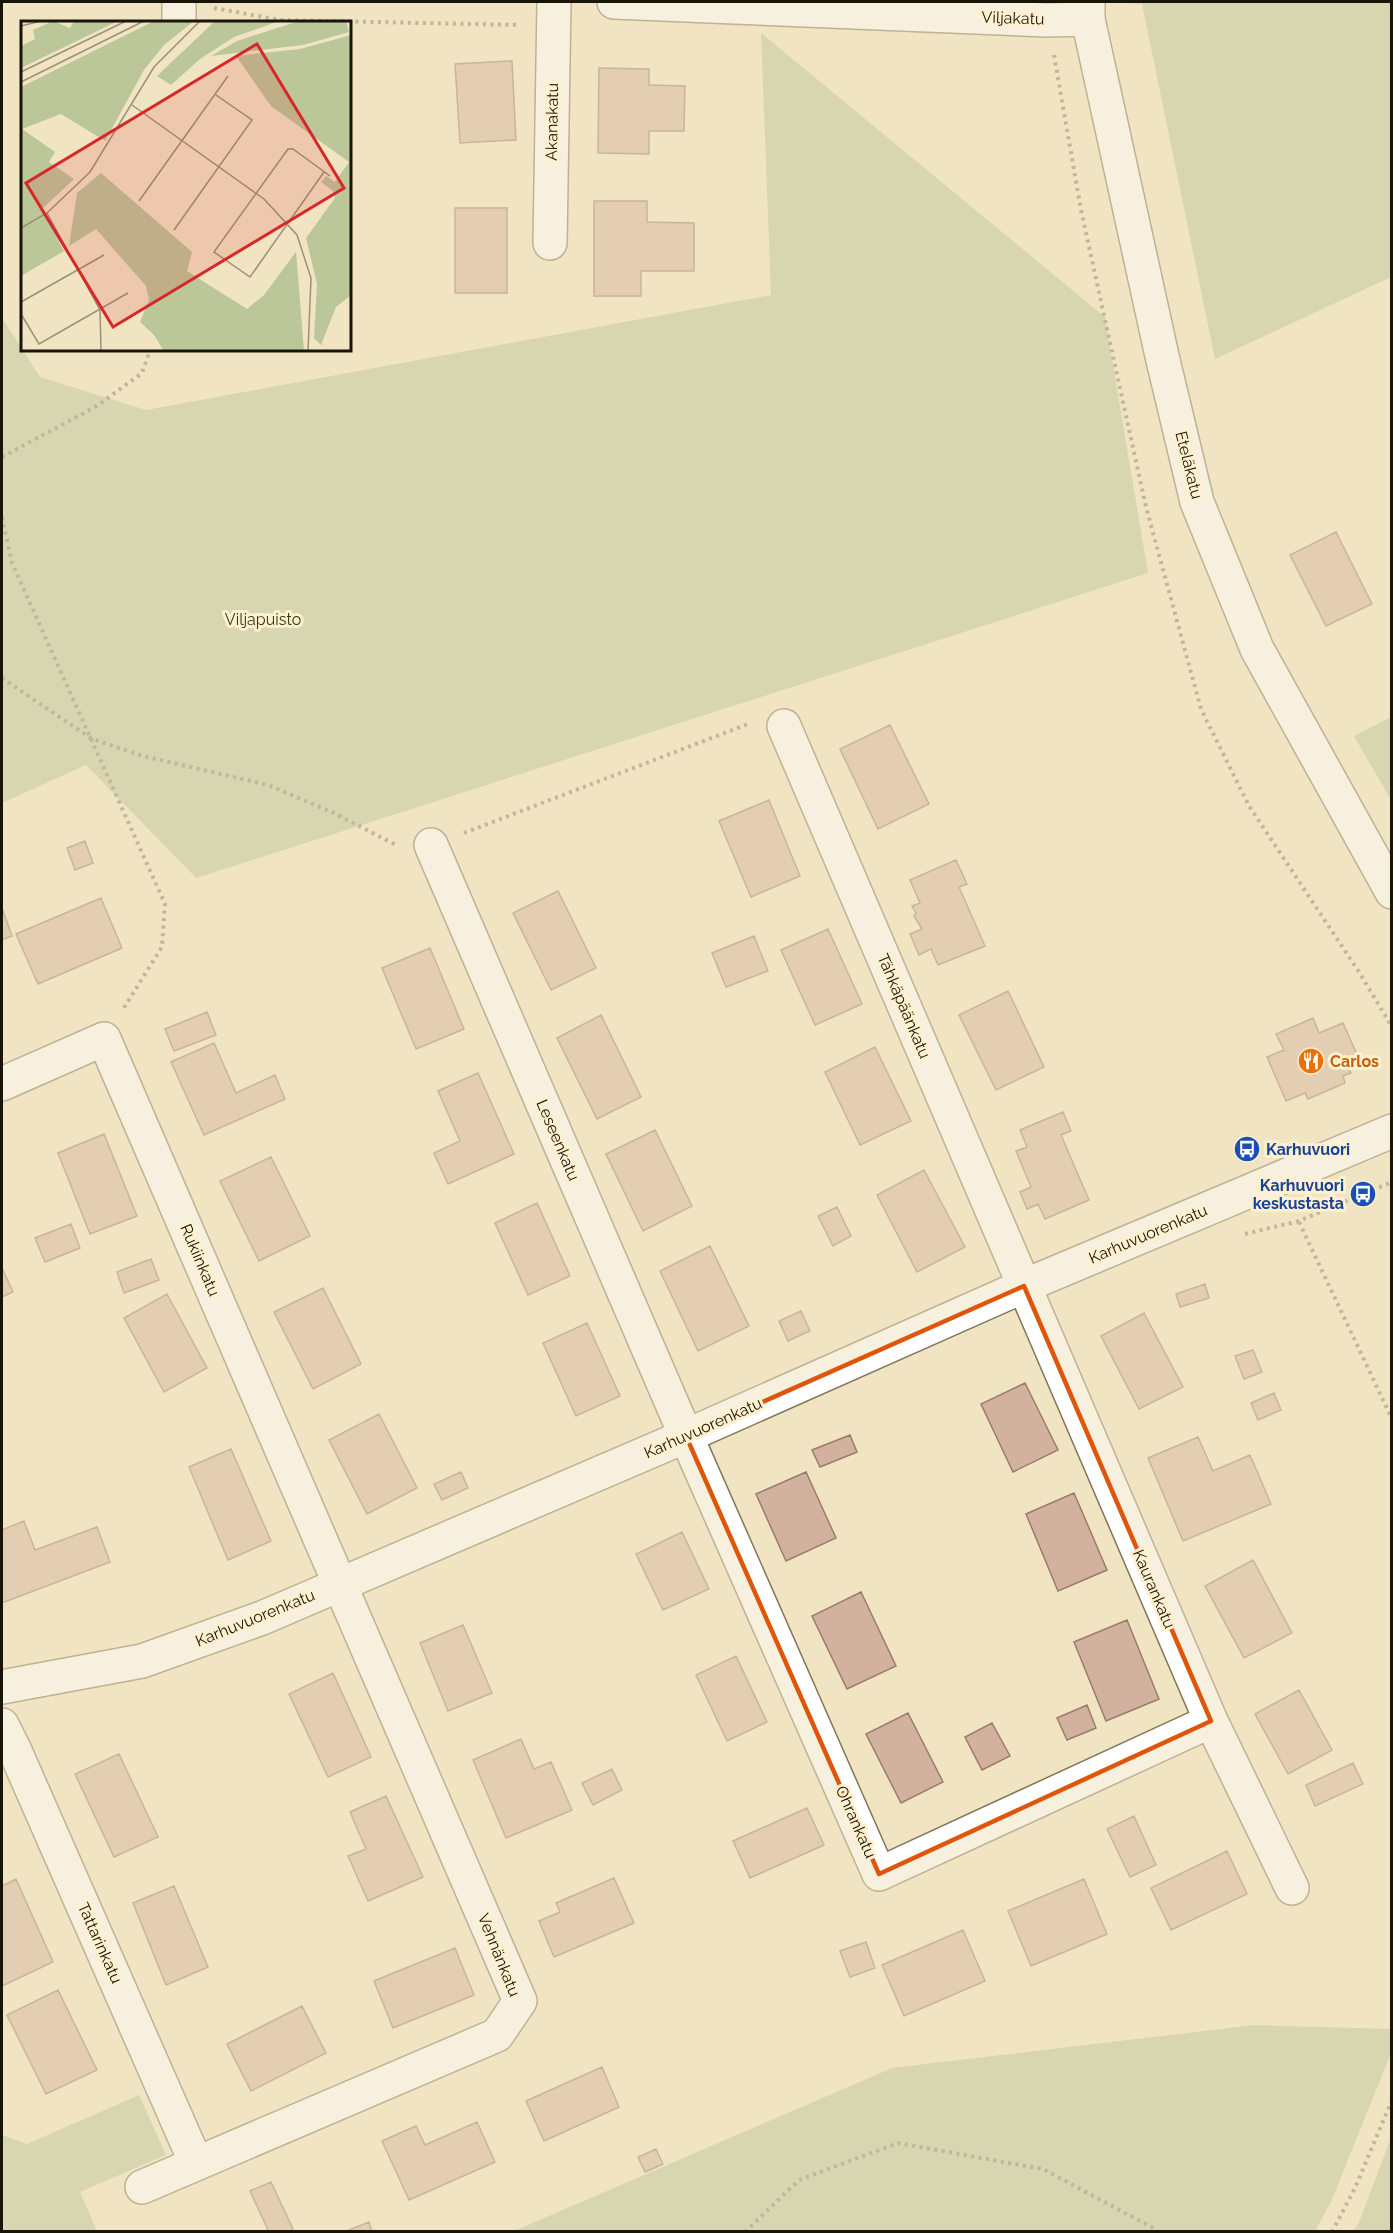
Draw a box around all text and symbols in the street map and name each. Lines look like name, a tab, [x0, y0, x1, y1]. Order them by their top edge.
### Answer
street label: Viljakatu	[981, 7, 1045, 29]
inset map	[21, 21, 351, 351]
street label: Akanakatu	[542, 83, 562, 161]
street label: Eteläkatu	[1171, 429, 1207, 501]
park label: Viljapuisto	[225, 610, 301, 629]
street label: Tähkäpäänkatu	[873, 951, 935, 1061]
restaurant icon: Carlos	[1296, 1046, 1326, 1076]
place label: Carlos	[1330, 1052, 1379, 1071]
street label: Leseenkatu	[532, 1097, 584, 1183]
bus stop icon: Karhuvuori	[1232, 1134, 1262, 1164]
place label: Karhuvuori	[1266, 1140, 1350, 1159]
place label: Karhuvuori keskustasta	[1253, 1176, 1344, 1213]
bus stop icon: Karhuvuori keskustasta	[1348, 1179, 1378, 1209]
street label: Karhuvuorenkatu	[1086, 1200, 1210, 1268]
street label: Rukiinkatu	[176, 1221, 224, 1299]
street label: Karhuvuorenkatu	[641, 1393, 765, 1463]
street label: Kaurankatu	[1129, 1547, 1179, 1631]
street label: Karhuvuorenkatu	[193, 1585, 317, 1651]
street label: Ohrankatu	[832, 1783, 880, 1861]
street label: Tattarinkatu	[74, 1900, 126, 1986]
street label: Vehnänkatu	[474, 1911, 524, 1999]

